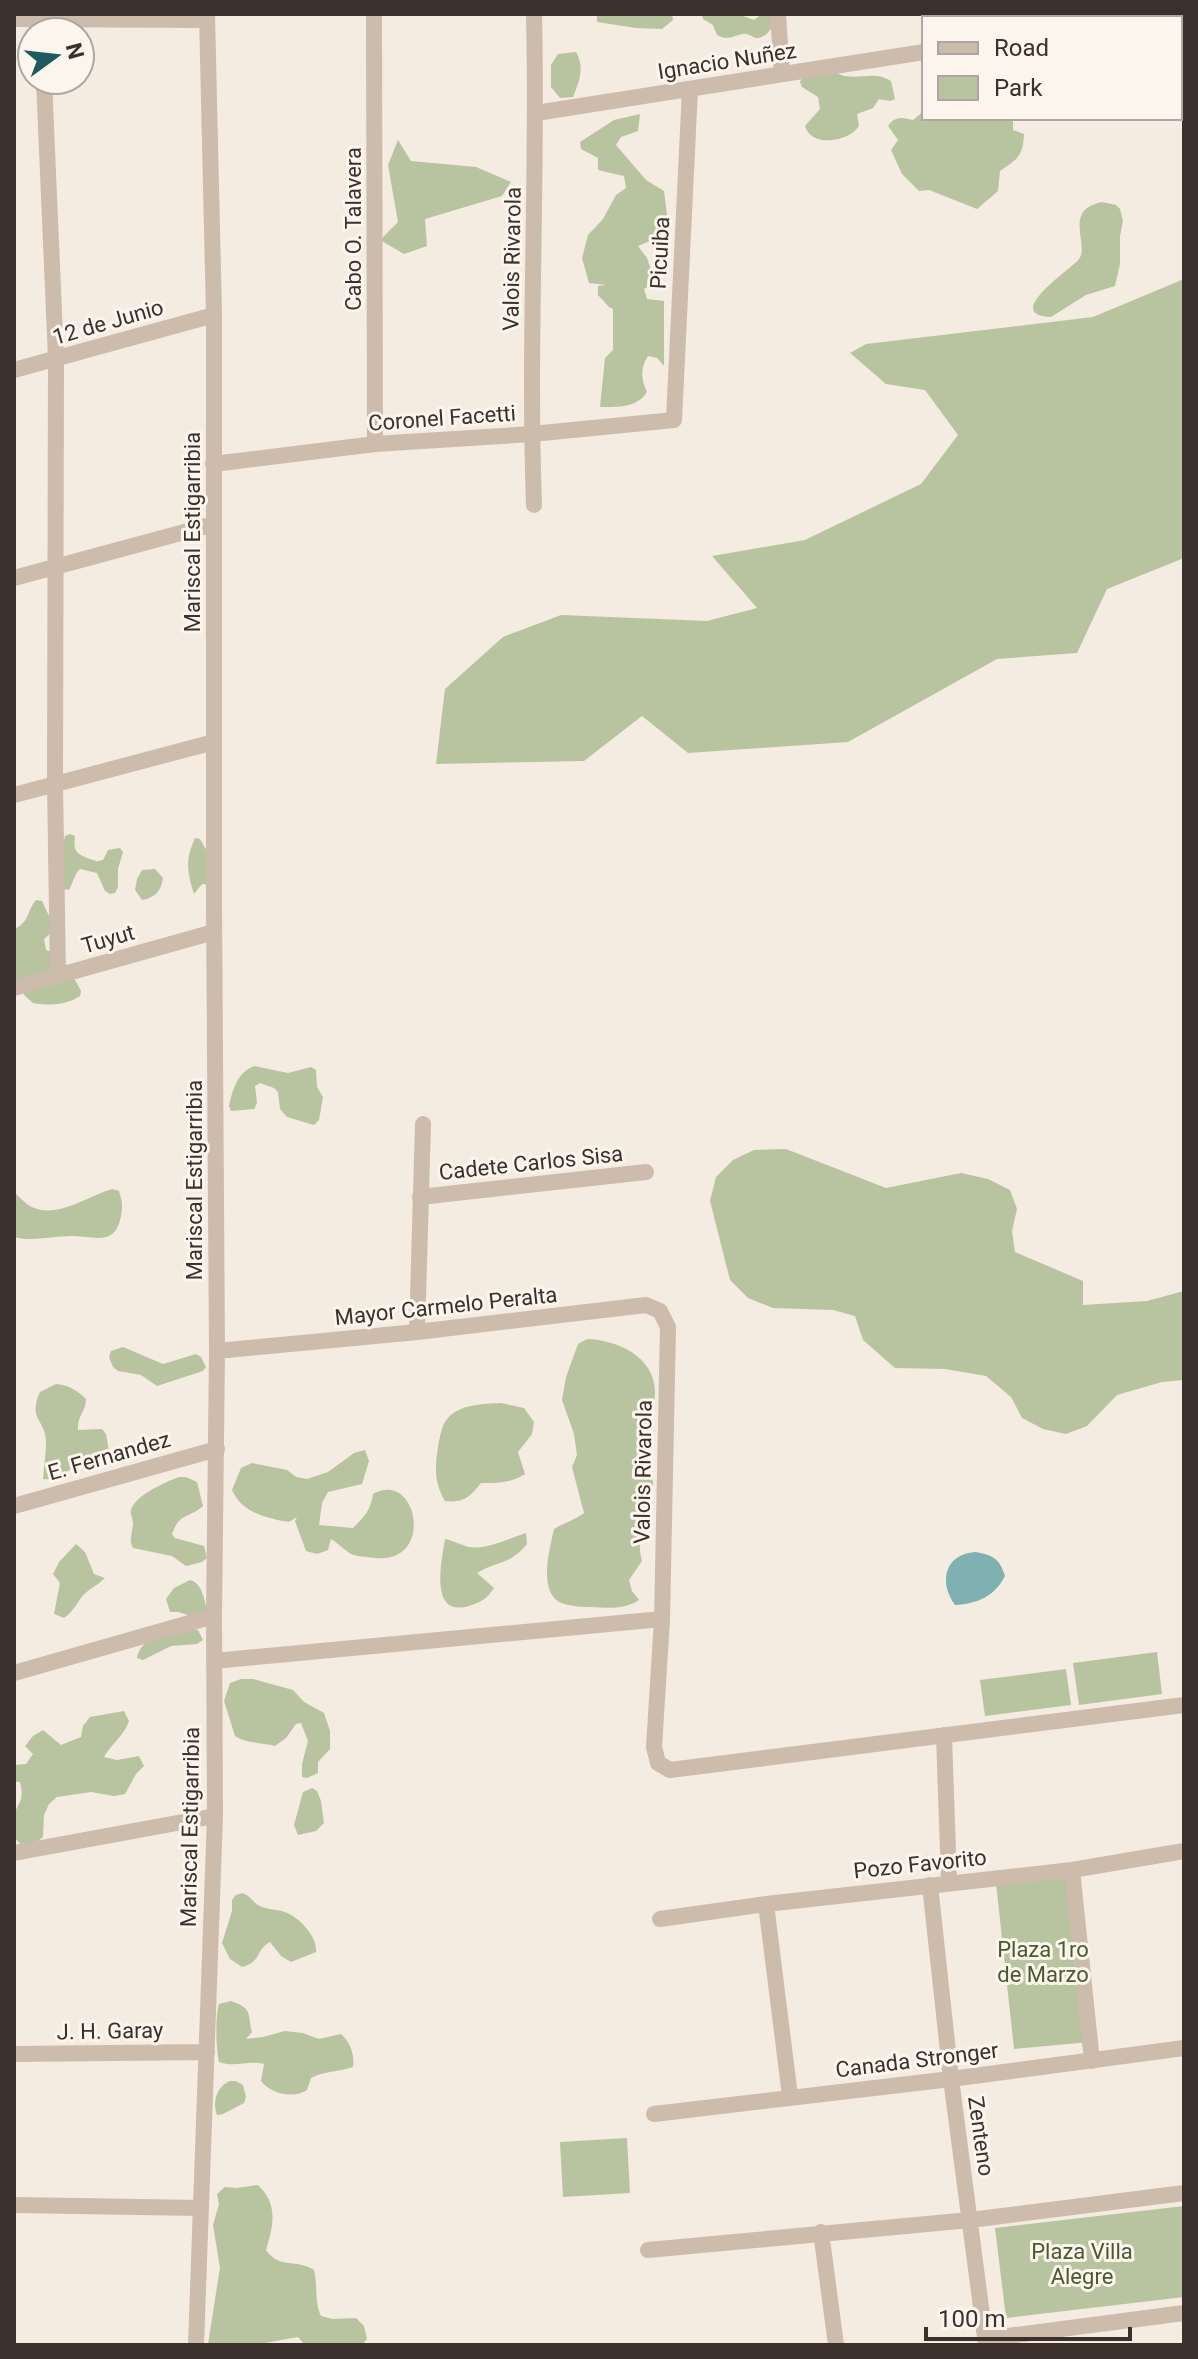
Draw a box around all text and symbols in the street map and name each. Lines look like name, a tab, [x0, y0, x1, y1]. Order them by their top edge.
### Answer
north arrow	[16, 16, 96, 96]
legend	[922, 16, 1182, 120]
text: Road	[994, 34, 1049, 62]
street label: Ignacio Nuñez	[656, 38, 798, 84]
text: N	[61, 40, 89, 62]
text: Park	[994, 74, 1043, 102]
street label: Cabo O. Talavera	[341, 147, 366, 311]
street label: Valois Rivarola	[498, 187, 526, 331]
street label: Picuiba	[646, 216, 674, 290]
street label: 12 de Junio	[50, 294, 166, 350]
street label: Coronel Facetti	[367, 400, 517, 436]
street label: Mariscal Estigarribia	[180, 432, 205, 632]
street label: Tuyut	[79, 920, 137, 958]
street label: Mariscal Estigarribia	[182, 1080, 207, 1280]
street label: Cadete Carlos Sisa	[438, 1141, 624, 1185]
street label: Mayor Carmelo Peralta	[333, 1282, 559, 1330]
street label: Valois Rivarola	[629, 1400, 657, 1544]
street label: E. Fernandez	[45, 1427, 173, 1485]
street label: Mariscal Estigarribia	[176, 1727, 204, 1927]
street label: Pozo Favorito	[852, 1845, 988, 1883]
park label: Plaza 1ro de Marzo	[997, 1937, 1089, 1987]
street label: J. H. Garay	[57, 2018, 164, 2044]
street label: Canada Stronger	[834, 2038, 1000, 2082]
street label: Zenteno	[963, 2094, 999, 2178]
park label: Plaza Villa Alegre	[1031, 2239, 1133, 2289]
scale bar	[926, 2291, 1130, 2341]
text: 100 m	[938, 2305, 1005, 2333]

